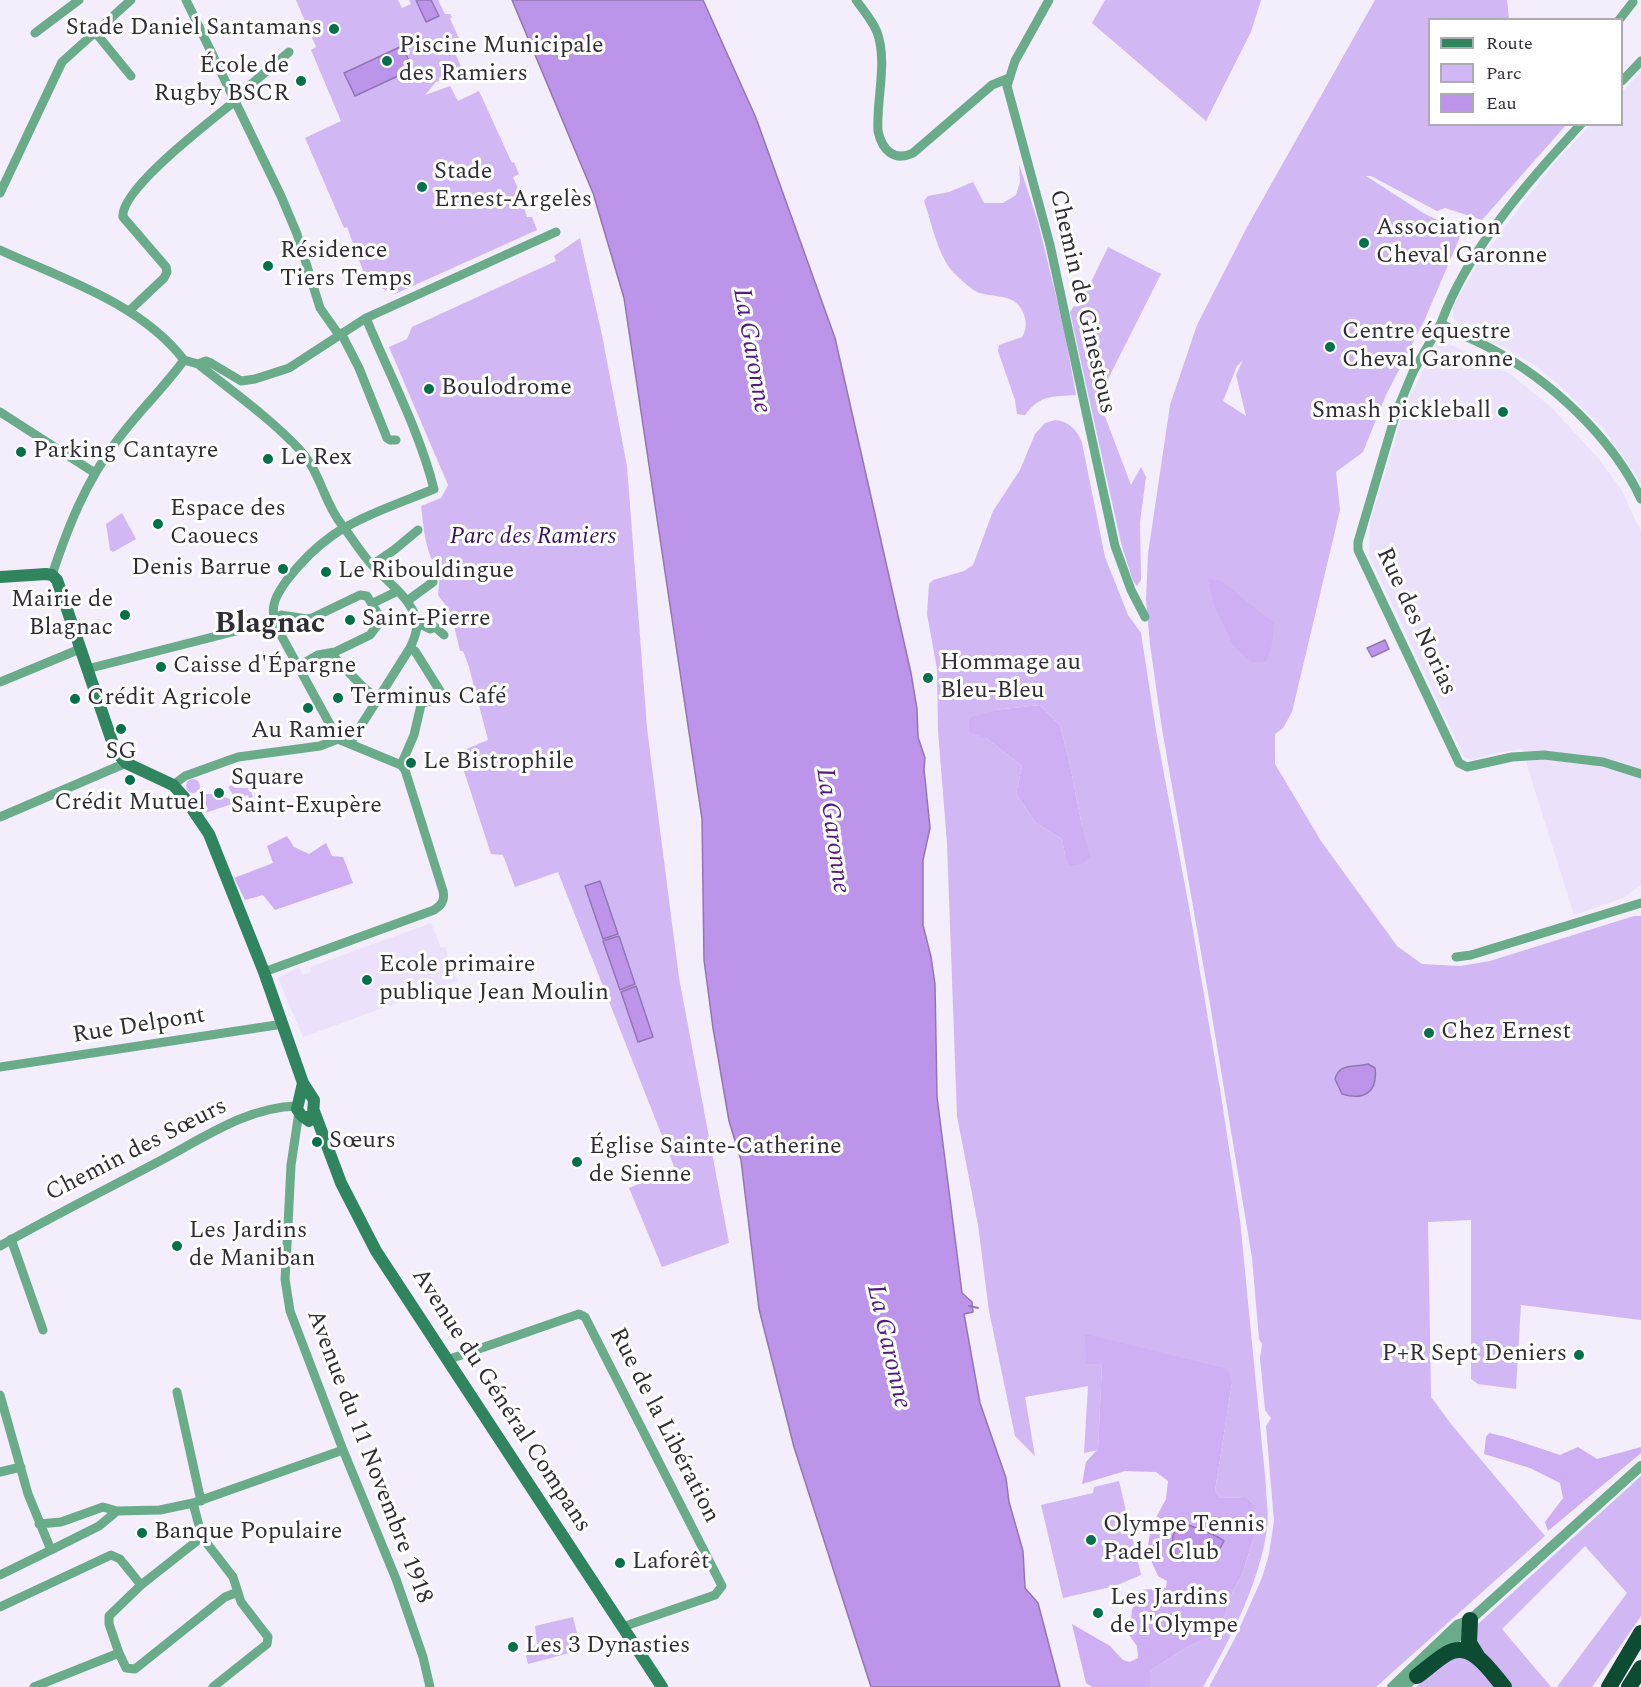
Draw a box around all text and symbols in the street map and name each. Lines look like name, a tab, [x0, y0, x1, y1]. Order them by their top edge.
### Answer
place label: Stade Daniel Santamans	[66, 15, 322, 43]
legend	[1428, 18, 1623, 126]
marker: Stade Daniel Santamans	[327, 22, 341, 36]
text: Route	[1486, 30, 1533, 57]
place label: Piscine Municipale des Ramiers	[399, 33, 604, 89]
place label: École de Rugby BSCR	[154, 53, 289, 109]
marker: Piscine Municipale des Ramiers	[380, 54, 394, 68]
text: Parc	[1486, 60, 1522, 87]
marker: École de Rugby BSCR	[294, 74, 308, 88]
text: Eau	[1486, 90, 1517, 117]
place label: Stade Ernest-Argelès	[434, 159, 592, 215]
marker: Stade Ernest-Argelès	[415, 180, 429, 194]
street label: Chemin de Ginestous	[1041, 187, 1121, 417]
place label: Association Cheval Garonne	[1376, 215, 1547, 271]
marker: Association Cheval Garonne	[1357, 236, 1371, 250]
place label: Résidence Tiers Temps	[280, 238, 412, 294]
marker: Résidence Tiers Temps	[261, 259, 275, 273]
water label: La Garonne	[724, 286, 776, 416]
place label: Centre équestre Cheval Garonne	[1342, 319, 1513, 375]
marker: Centre équestre Cheval Garonne	[1323, 340, 1337, 354]
place label: Boulodrome	[441, 375, 572, 403]
marker: Boulodrome	[422, 382, 436, 396]
place label: Smash pickleball	[1312, 398, 1491, 426]
marker: Smash pickleball	[1496, 405, 1510, 419]
place label: Parking Cantayre	[33, 438, 218, 466]
marker: Parking Cantayre	[14, 445, 28, 459]
place label: Le Rex	[280, 445, 352, 473]
marker: Le Rex	[261, 452, 275, 466]
place label: Espace des Caouecs	[170, 496, 286, 552]
marker: Espace des Caouecs	[151, 517, 165, 531]
park label: Parc des Ramiers	[450, 524, 616, 552]
street label: Rue des Norias	[1368, 544, 1462, 700]
place label: Denis Barrue	[131, 555, 271, 583]
place label: Le Ribouldingue	[338, 558, 514, 586]
marker: Denis Barrue	[276, 562, 290, 576]
marker: Le Ribouldingue	[319, 565, 333, 579]
place label: Mairie de Blagnac	[11, 587, 113, 643]
place label: Saint-Pierre	[362, 606, 491, 634]
marker: Mairie de Blagnac	[118, 608, 132, 622]
district label: Blagnac	[215, 608, 325, 644]
marker: Saint-Pierre	[343, 613, 357, 627]
place label: Hommage au Bleu-Bleu	[940, 650, 1081, 706]
place label: Caisse d'Épargne	[173, 653, 356, 681]
marker: Caisse d'Épargne	[154, 660, 168, 674]
marker: Hommage au Bleu-Bleu	[921, 671, 935, 685]
place label: Terminus Café	[350, 684, 507, 712]
place label: Crédit Agricole	[87, 685, 252, 713]
marker: Terminus Café	[331, 691, 345, 705]
marker: Crédit Agricole	[68, 692, 82, 706]
marker: Au Ramier	[301, 701, 315, 715]
place label: Au Ramier	[251, 718, 365, 746]
marker: SG	[114, 722, 128, 736]
place label: SG	[105, 739, 137, 767]
place label: Le Bistrophile	[423, 749, 574, 777]
marker: Le Bistrophile	[404, 756, 418, 770]
place label: Square Saint-Exupère	[231, 765, 382, 821]
water label: La Garonne	[807, 766, 855, 896]
marker: Crédit Mutuel	[123, 773, 137, 787]
marker: Square Saint-Exupère	[212, 786, 226, 800]
place label: Crédit Mutuel	[54, 790, 206, 818]
place label: Ecole primaire publique Jean Moulin	[379, 952, 609, 1008]
marker: Ecole primaire publique Jean Moulin	[360, 973, 374, 987]
street label: Rue Delpont	[71, 1002, 207, 1052]
place label: Chez Ernest	[1441, 1019, 1571, 1047]
marker: Chez Ernest	[1422, 1026, 1436, 1040]
street label: Chemin des Sœurs	[42, 1093, 232, 1209]
place label: Sœurs	[329, 1128, 396, 1156]
place label: Église Sainte-Catherine de Sienne	[589, 1134, 842, 1190]
marker: Sœurs	[310, 1135, 324, 1149]
marker: Église Sainte-Catherine de Sienne	[570, 1155, 584, 1169]
place label: Les Jardins de Maniban	[189, 1218, 315, 1274]
marker: Les Jardins de Maniban	[170, 1239, 184, 1253]
street label: Avenue du Général Compans	[404, 1264, 596, 1538]
water label: La Garonne	[858, 1282, 916, 1412]
street label: Avenue du 11 Novembre 1918	[299, 1306, 437, 1608]
street label: Rue de la Libération	[601, 1324, 725, 1528]
place label: P+R Sept Deniers	[1382, 1341, 1567, 1369]
marker: P+R Sept Deniers	[1572, 1348, 1586, 1362]
place label: Olympe Tennis Padel Club	[1103, 1512, 1265, 1568]
place label: Banque Populaire	[154, 1519, 342, 1547]
marker: Banque Populaire	[135, 1526, 149, 1540]
marker: Olympe Tennis Padel Club	[1084, 1533, 1098, 1547]
place label: Laforêt	[632, 1549, 709, 1577]
marker: Laforêt	[613, 1556, 627, 1570]
place label: Les Jardins de l'Olympe	[1110, 1585, 1238, 1641]
marker: Les Jardins de l'Olympe	[1091, 1606, 1105, 1620]
place label: Les 3 Dynasties	[525, 1633, 690, 1661]
marker: Les 3 Dynasties	[506, 1640, 520, 1654]

